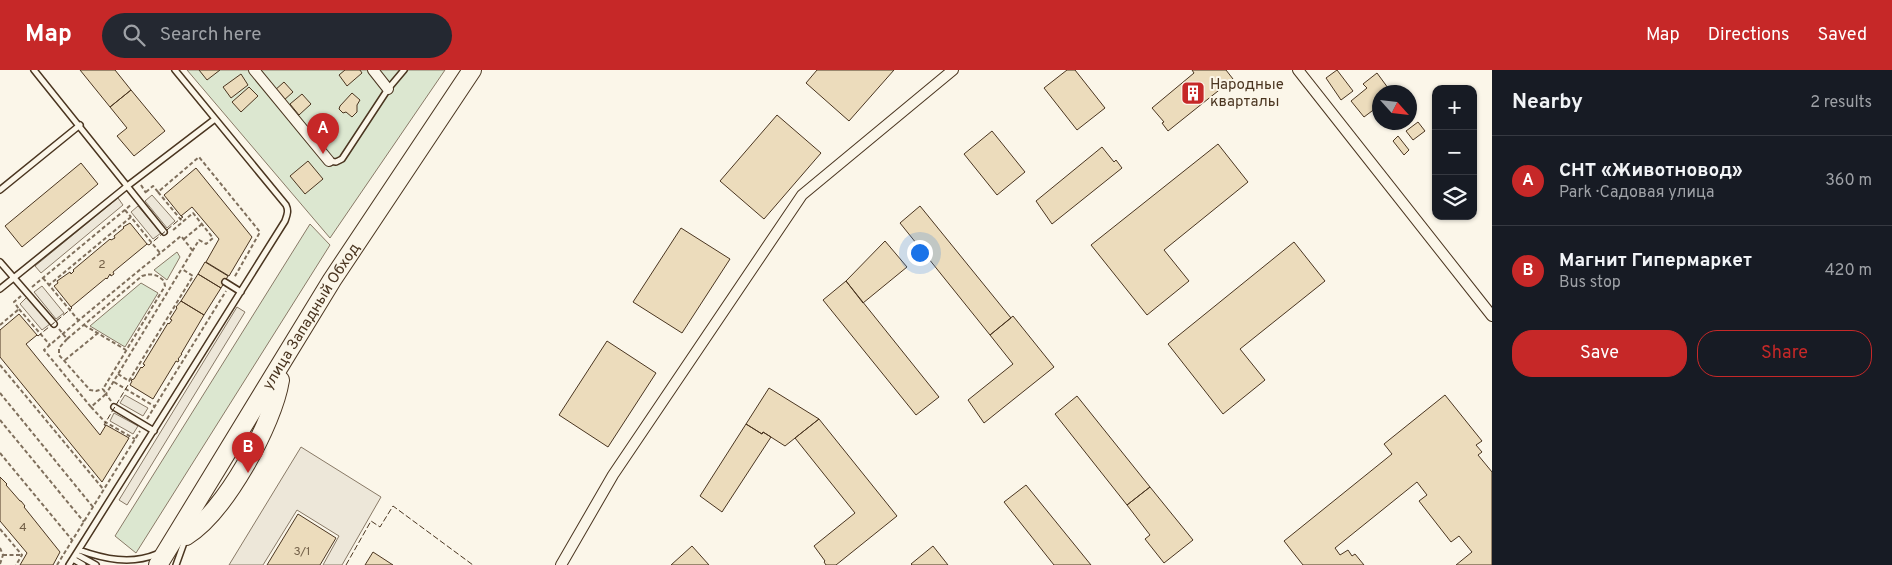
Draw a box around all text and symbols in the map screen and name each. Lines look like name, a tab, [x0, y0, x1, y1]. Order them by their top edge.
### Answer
search box	[102, 13, 452, 58]
text: Map	[25, 20, 72, 50]
icon: search	[120, 21, 148, 49]
text: Search here	[160, 23, 261, 47]
text: Map	[1646, 24, 1680, 47]
text: Directions	[1708, 24, 1790, 47]
text: Saved	[1818, 24, 1867, 47]
place label: Народные кварталы	[1210, 76, 1284, 112]
building icon: Народные кварталы	[1180, 80, 1206, 106]
north arrow	[1372, 85, 1417, 130]
map controls	[1432, 85, 1477, 220]
button: +	[1432, 85, 1477, 130]
text: Nearby	[1512, 89, 1583, 116]
text: 2 results	[1810, 93, 1872, 113]
pin: A	[307, 113, 339, 154]
button: −	[1432, 130, 1477, 175]
text: СНТ «Животновод»	[1559, 159, 1743, 183]
text: A	[1522, 171, 1534, 191]
text: 360 m	[1825, 171, 1872, 191]
button: layers	[1432, 175, 1477, 220]
text: Park · Садовая улица	[1559, 183, 1714, 203]
street label: улица Западный Обход	[259, 240, 365, 394]
your location	[907, 240, 933, 266]
text: Магнит Гипермаркет	[1559, 249, 1752, 273]
house number: 2	[98, 257, 106, 273]
text: B	[1522, 261, 1534, 281]
text: 420 m	[1825, 261, 1872, 281]
text: Bus stop	[1559, 273, 1621, 293]
button: Save	[1512, 330, 1687, 377]
button: Share	[1697, 330, 1872, 377]
pin: B	[232, 432, 264, 473]
house number: 4	[19, 520, 27, 536]
house number: 3/1	[293, 544, 311, 560]

